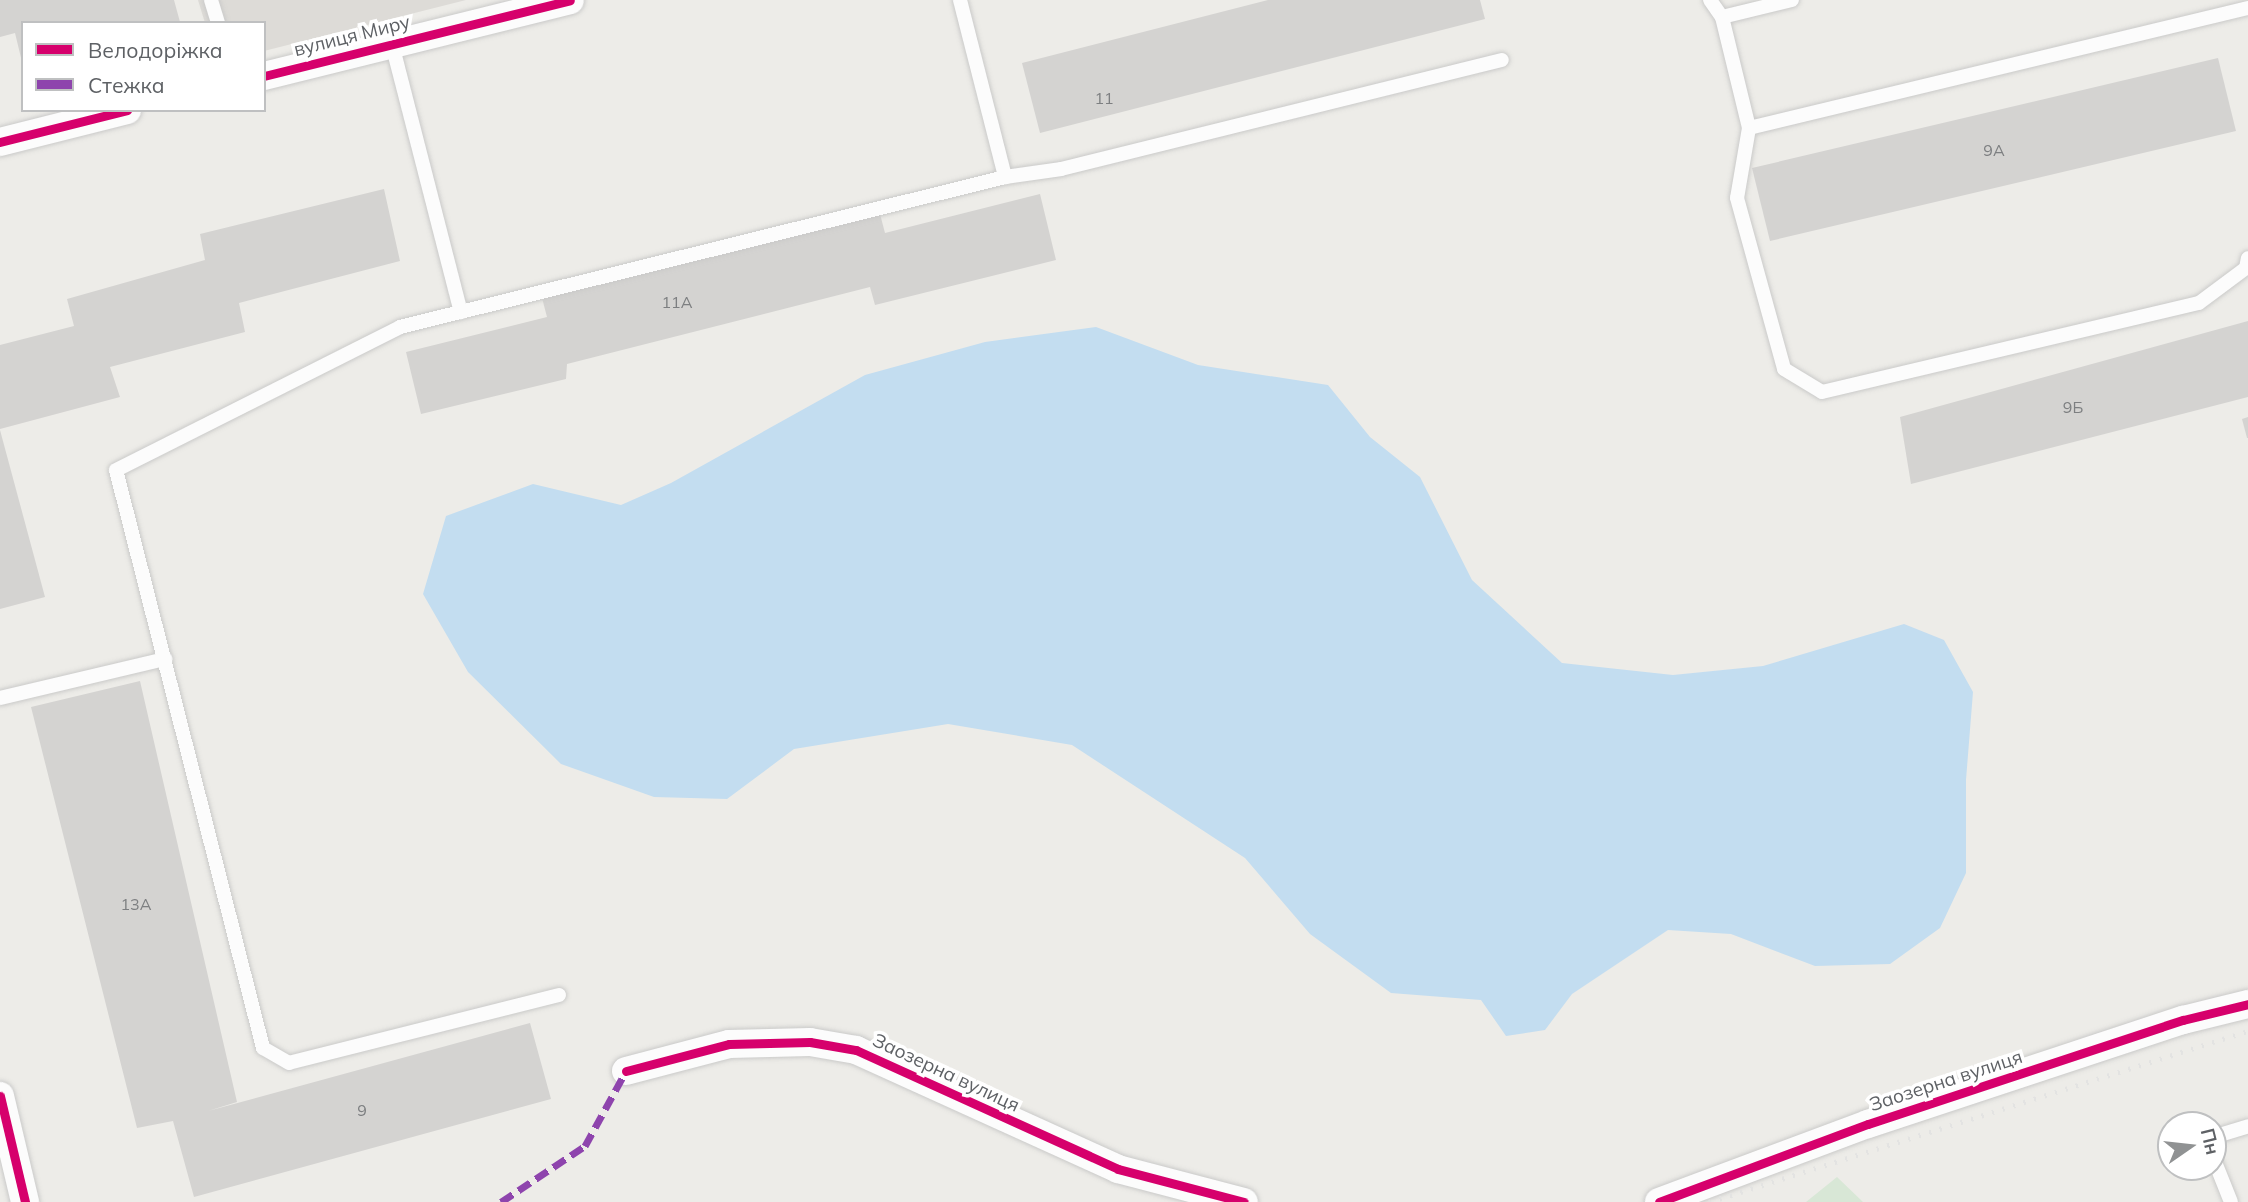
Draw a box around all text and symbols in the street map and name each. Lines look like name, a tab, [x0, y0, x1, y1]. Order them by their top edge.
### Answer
street label: вулиця Миру	[291, 11, 413, 61]
legend	[21, 21, 266, 112]
text: Велодоріжка	[88, 37, 223, 63]
text: Стежка	[88, 72, 165, 98]
house number: 11	[1094, 88, 1114, 108]
house number: 9А	[1983, 140, 2005, 160]
house number: 11А	[662, 292, 692, 312]
house number: 9Б	[2063, 397, 2083, 417]
house number: 13А	[121, 894, 151, 914]
street label: Заозерна вулиця	[869, 1029, 1023, 1117]
street label: Заозерна вулиця	[1867, 1046, 2025, 1116]
house number: 9	[357, 1100, 367, 1120]
north arrow	[2157, 1111, 2227, 1181]
text: Пн	[2196, 1126, 2225, 1157]

